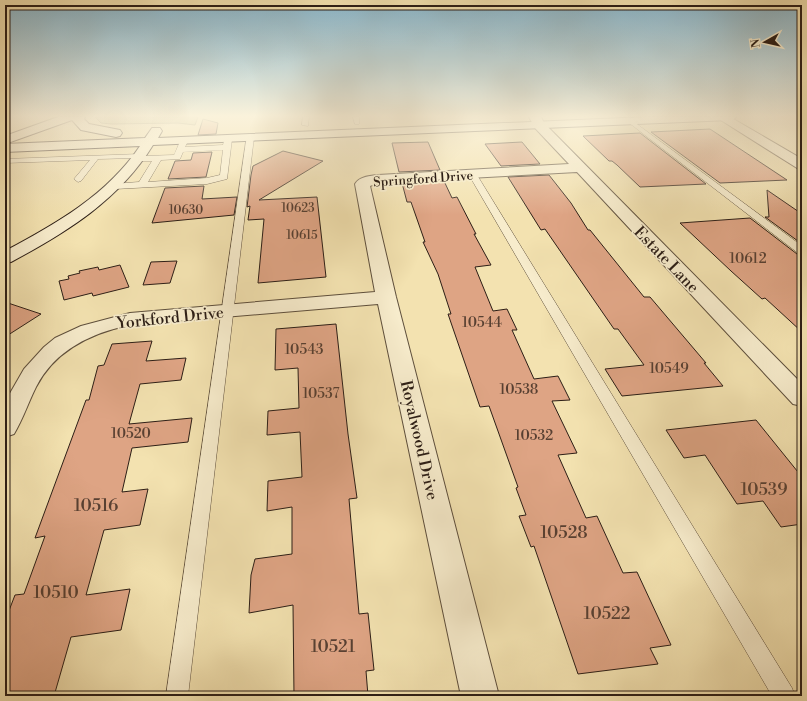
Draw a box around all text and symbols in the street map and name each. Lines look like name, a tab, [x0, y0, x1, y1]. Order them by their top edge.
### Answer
north arrow	[745, 22, 785, 62]
text: N	[749, 38, 764, 49]
street label: Springford Drive	[373, 167, 474, 190]
house number: 10623	[281, 201, 315, 216]
house number: 10630	[169, 203, 203, 218]
street label: Estate Lane	[629, 222, 703, 297]
house number: 10615	[286, 228, 318, 243]
house number: 10612	[729, 250, 767, 268]
street label: Yorkford Drive	[114, 302, 225, 334]
house number: 10544	[462, 314, 502, 332]
house number: 10543	[285, 341, 324, 359]
house number: 10549	[649, 360, 689, 378]
street label: Royalwood Drive	[396, 378, 443, 502]
house number: 10538	[500, 381, 538, 399]
house number: 10537	[302, 385, 340, 403]
house number: 10520	[111, 425, 151, 443]
house number: 10532	[515, 427, 553, 445]
house number: 10539	[740, 479, 788, 501]
house number: 10516	[74, 495, 118, 517]
house number: 10528	[540, 522, 588, 544]
house number: 10510	[33, 582, 79, 604]
house number: 10522	[584, 603, 630, 625]
house number: 10521	[311, 636, 356, 658]

